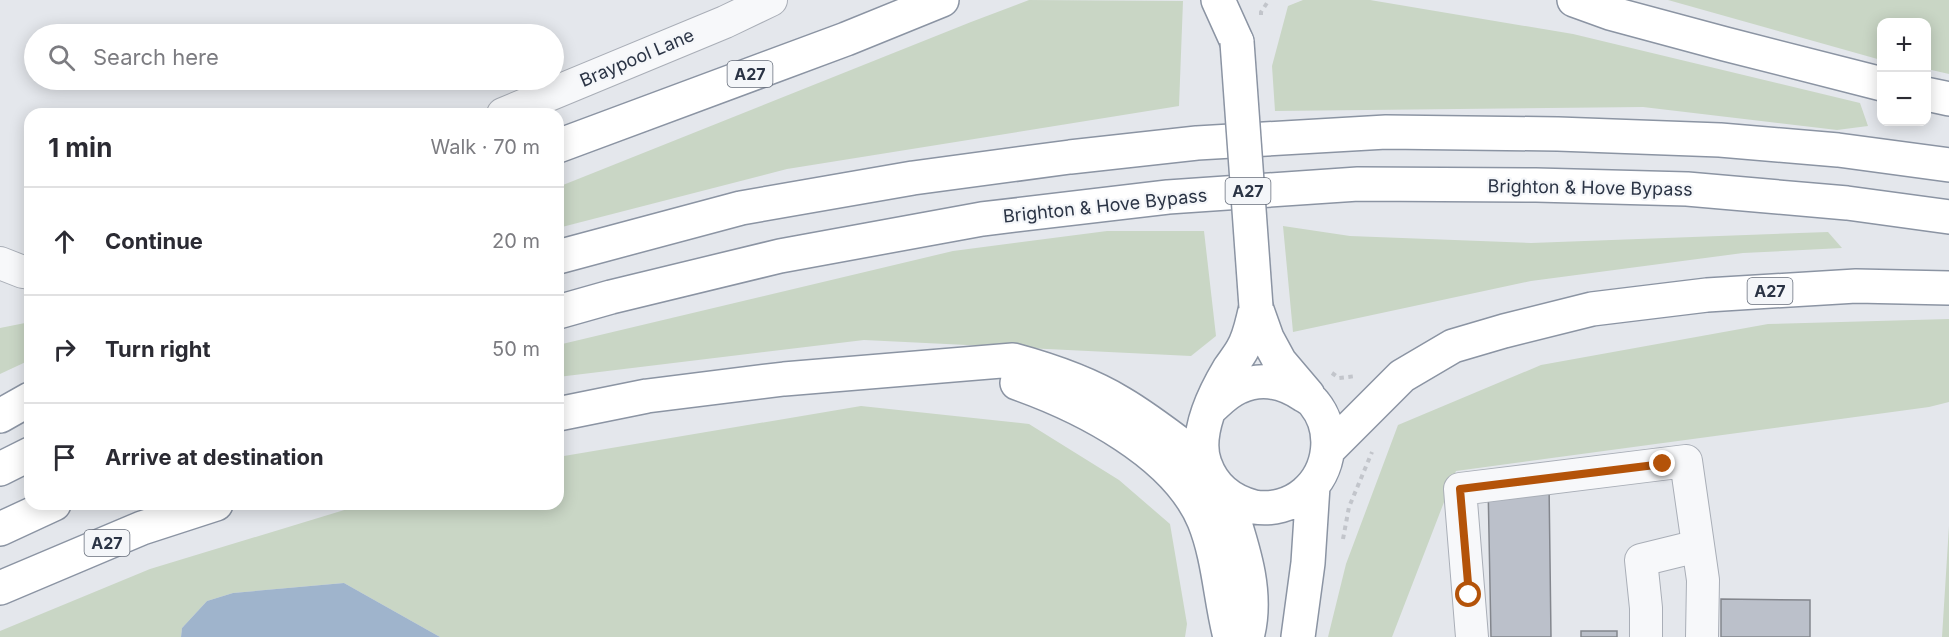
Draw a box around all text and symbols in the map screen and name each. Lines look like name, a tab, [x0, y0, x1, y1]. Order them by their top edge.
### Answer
map controls	[1877, 18, 1931, 126]
button: +	[1877, 18, 1931, 72]
search box	[24, 24, 564, 90]
street label: Braypool Lane	[577, 24, 697, 91]
icon: search	[45, 41, 78, 74]
text: Search here	[93, 44, 219, 70]
road number: A27	[728, 61, 772, 87]
button: −	[1877, 72, 1931, 126]
text: 1 min	[48, 132, 112, 163]
text: Walk · 70 m	[430, 135, 540, 159]
street label: Brighton & Hove Bypass	[1487, 175, 1693, 200]
road number: A27	[1226, 178, 1270, 204]
street label: Brighton & Hove Bypass	[1002, 184, 1208, 227]
icon: ahead	[48, 225, 81, 258]
text: Continue	[105, 228, 203, 254]
text: 20 m	[492, 229, 540, 253]
road number: A27	[1748, 278, 1792, 304]
icon: right	[48, 333, 81, 366]
text: Turn right	[105, 336, 211, 362]
text: 50 m	[492, 337, 540, 361]
icon: arrive	[48, 441, 81, 474]
text: Arrive at destination	[105, 444, 324, 470]
route end	[1649, 450, 1675, 476]
road number: A27	[84, 530, 130, 556]
route start	[1455, 581, 1481, 607]

